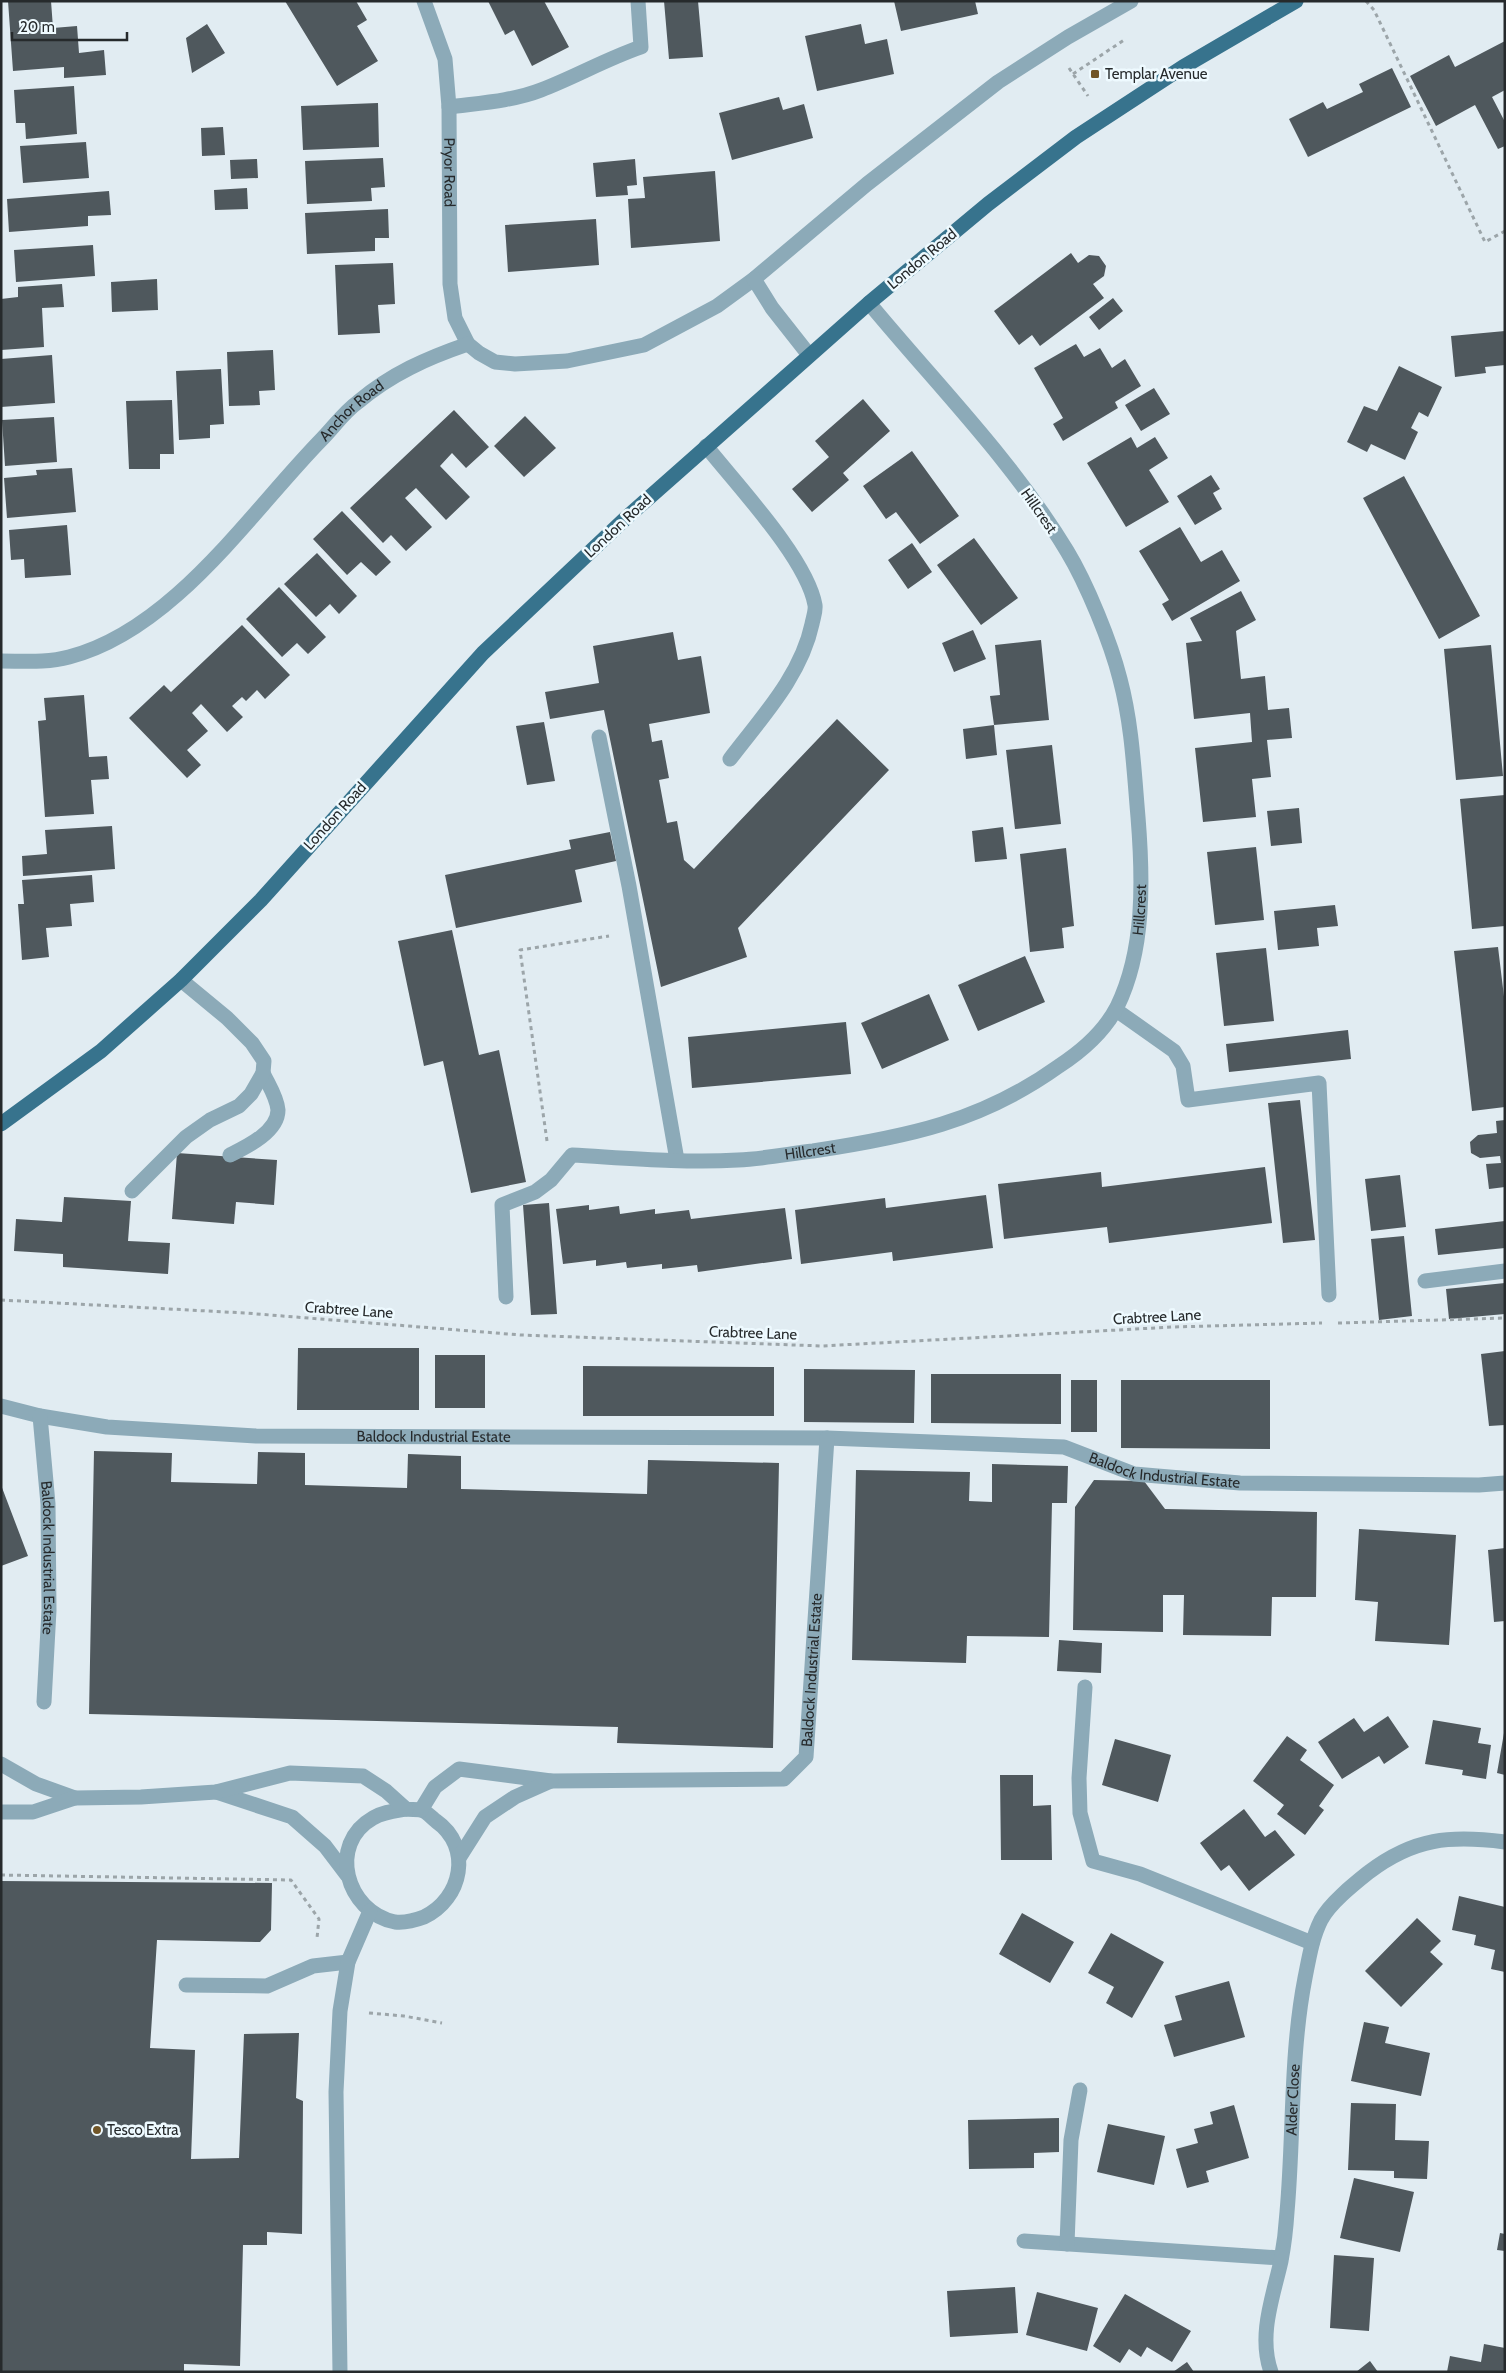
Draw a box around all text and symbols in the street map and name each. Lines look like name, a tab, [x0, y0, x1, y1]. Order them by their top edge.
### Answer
scale bar	[12, 10, 128, 42]
text: 20 m	[20, 18, 55, 36]
place label: Templar Avenue	[1105, 65, 1208, 83]
marker: Templar Avenue	[1089, 68, 1101, 80]
street label: Pryor Road	[440, 137, 459, 207]
street label: London Road	[884, 225, 960, 293]
street label: Anchor Road	[316, 376, 387, 445]
street label: Hillcrest	[1017, 485, 1061, 537]
street label: London Road	[581, 490, 655, 562]
street label: London Road	[300, 778, 370, 854]
street label: Hillcrest	[1129, 884, 1150, 936]
street label: Hillcrest	[784, 1139, 837, 1164]
street label: Crabtree Lane	[304, 1298, 394, 1322]
street label: Crabtree Lane	[1112, 1306, 1202, 1328]
street label: Crabtree Lane	[709, 1322, 798, 1344]
street label: Baldock Industrial Estate	[357, 1427, 511, 1446]
street label: Baldock Industrial Estate	[1086, 1448, 1241, 1492]
street label: Baldock Industrial Estate	[37, 1480, 58, 1635]
street label: Baldock Industrial Estate	[798, 1592, 826, 1747]
street label: Alder Close	[1282, 2063, 1304, 2136]
place label: Tesco Extra	[107, 2121, 179, 2139]
marker: Tesco Extra	[91, 2124, 103, 2136]

